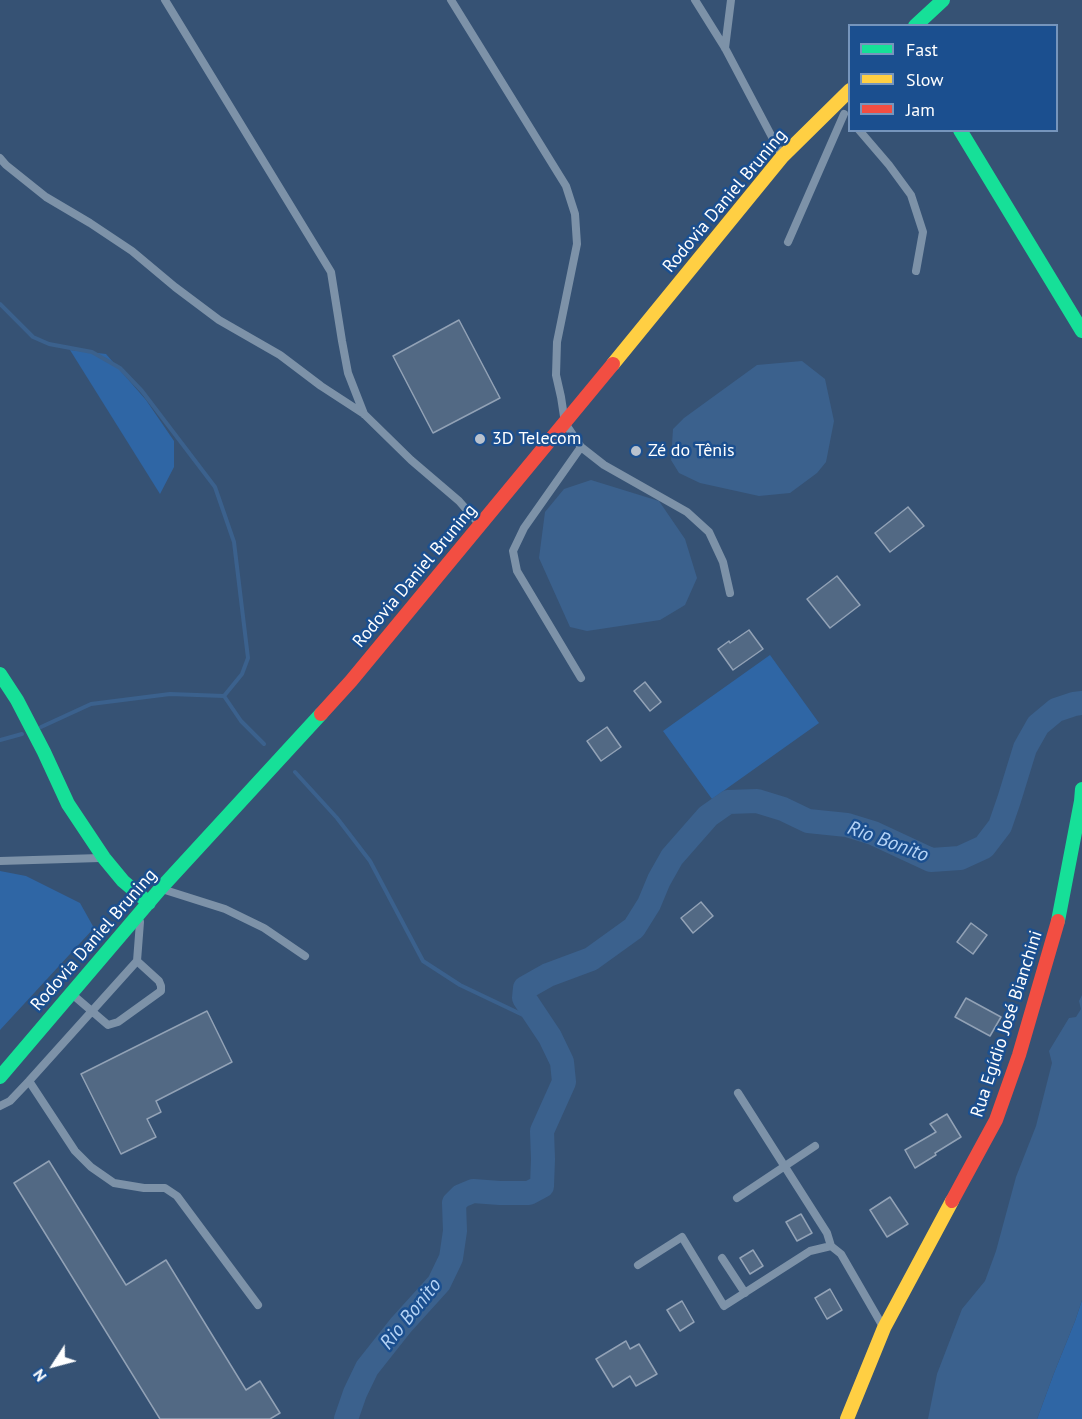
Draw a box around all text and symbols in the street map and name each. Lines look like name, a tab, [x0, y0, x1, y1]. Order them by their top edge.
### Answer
legend	[848, 24, 1058, 132]
text: Fast	[906, 38, 938, 61]
text: Slow	[906, 68, 944, 91]
text: Jam	[906, 98, 935, 121]
street label: Rodovia Daniel Bruning	[659, 125, 791, 277]
place label: 3D Telecom	[492, 428, 581, 450]
marker: 3D Telecom	[473, 432, 487, 446]
place label: Zé do Tênis	[648, 440, 735, 462]
marker: Zé do Tênis	[629, 444, 643, 458]
street label: Rodovia Daniel Bruning	[349, 500, 481, 652]
water label: Rio Bonito	[844, 816, 932, 868]
street label: Rodovia Daniel Bruning	[26, 865, 162, 1015]
street label: Rua Egídio José Bianchini	[967, 928, 1047, 1120]
water label: Rio Bonito	[375, 1274, 447, 1354]
north arrow	[24, 1335, 84, 1395]
text: N	[28, 1365, 51, 1386]

